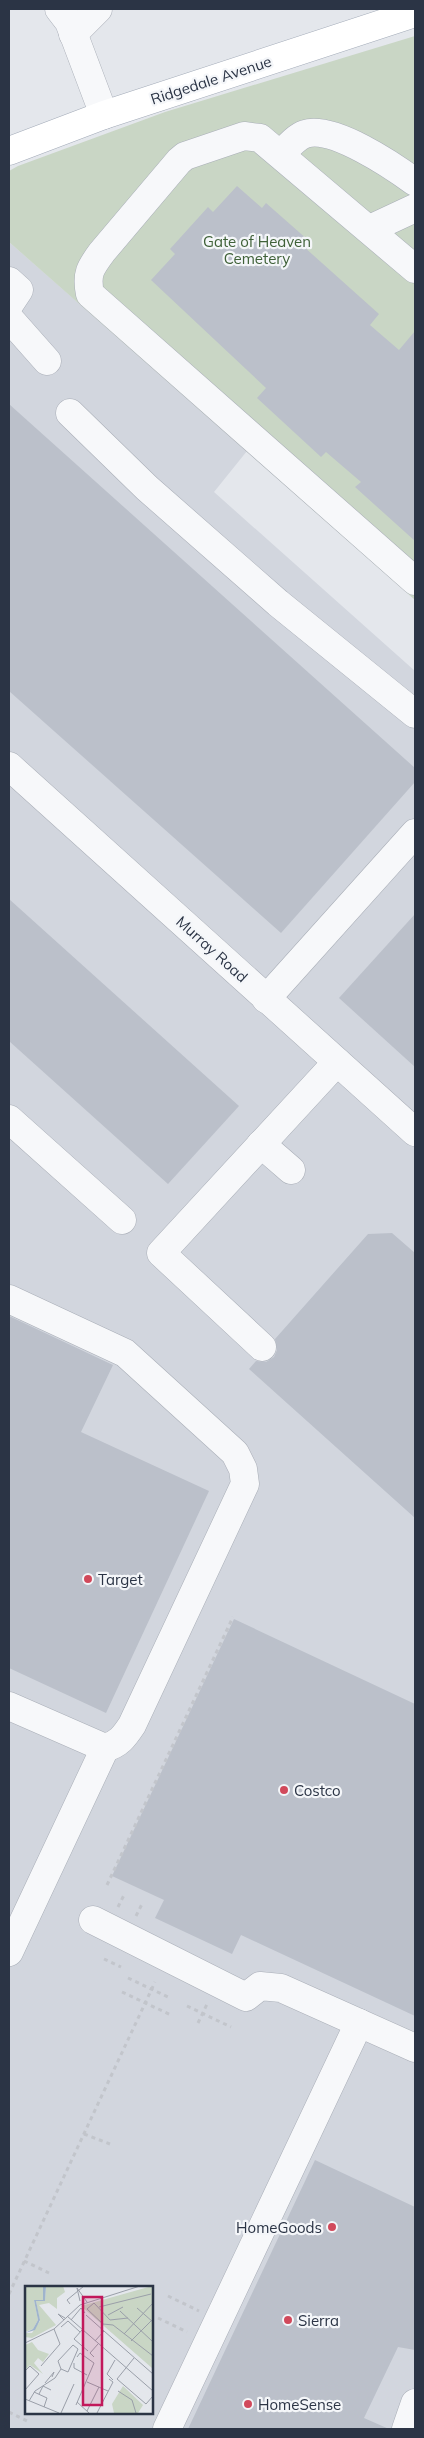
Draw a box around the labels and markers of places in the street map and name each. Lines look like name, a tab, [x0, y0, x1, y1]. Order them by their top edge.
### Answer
place label: Target	[98, 1570, 143, 1589]
marker: Target	[82, 1573, 94, 1585]
place label: Costco	[294, 1781, 341, 1800]
marker: Costco	[278, 1784, 290, 1796]
place label: HomeGoods	[236, 2218, 322, 2237]
marker: HomeGoods	[326, 2221, 338, 2233]
place label: Sierra	[298, 2311, 339, 2330]
marker: Sierra	[282, 2314, 294, 2326]
place label: HomeSense	[258, 2395, 341, 2414]
marker: HomeSense	[242, 2398, 254, 2410]

